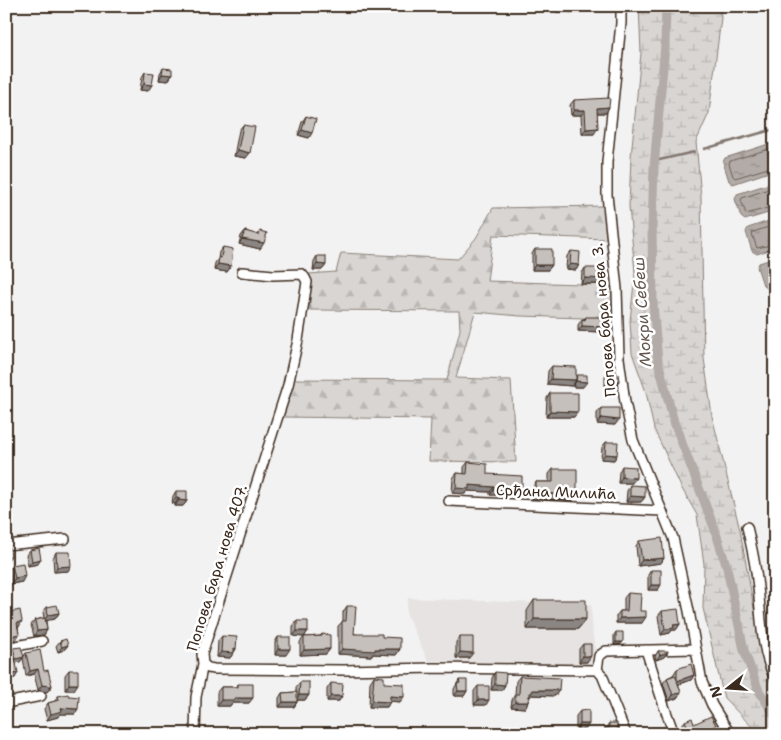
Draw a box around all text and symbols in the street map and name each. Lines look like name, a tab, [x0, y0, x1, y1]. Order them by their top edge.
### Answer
street label: Попова бара нова 3.	[587, 242, 621, 398]
water label: Мокри Себеш	[628, 256, 656, 368]
street label: Срђана Милића	[496, 480, 617, 504]
street label: Попова бара нова 407.	[182, 482, 252, 654]
north arrow	[704, 662, 754, 712]
text: N	[705, 684, 726, 700]

